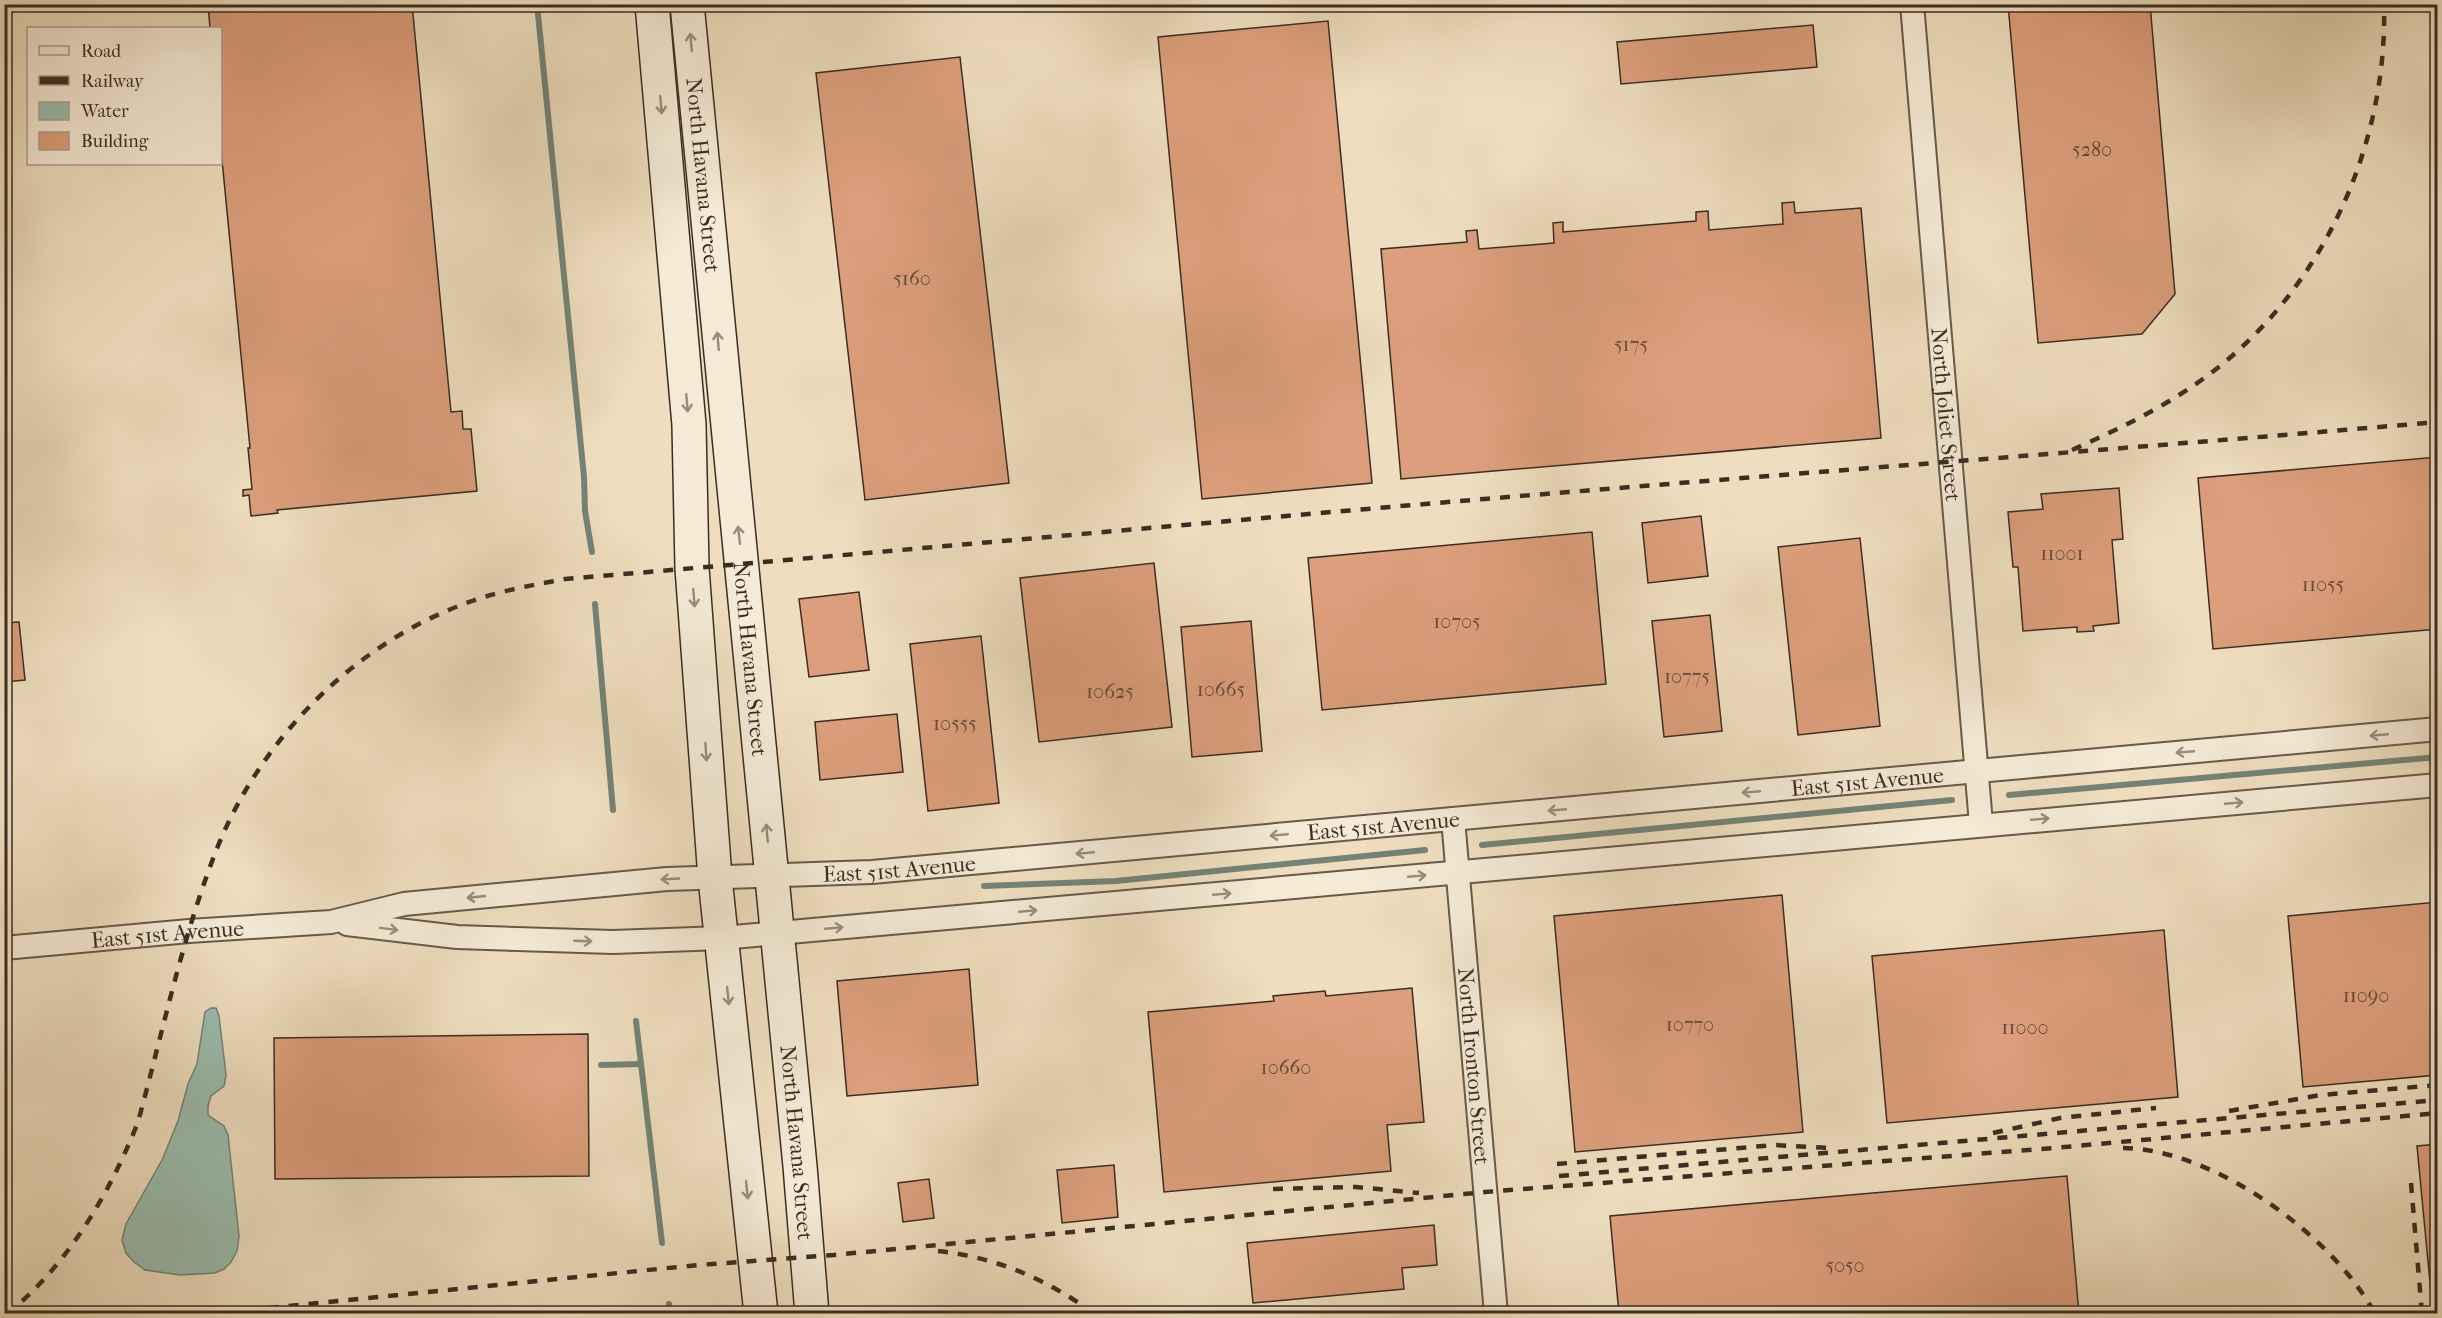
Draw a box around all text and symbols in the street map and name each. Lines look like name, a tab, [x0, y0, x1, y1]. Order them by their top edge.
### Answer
legend	[27, 27, 222, 165]
one-way arrow	[685, 33, 696, 52]
text: Road	[81, 41, 121, 62]
text: Railway	[81, 71, 145, 92]
street label: North Havana Street	[680, 77, 725, 274]
one-way arrow	[656, 94, 667, 114]
text: Water	[80, 101, 129, 122]
text: Building	[81, 131, 149, 152]
house number: 5280	[2072, 138, 2112, 161]
house number: 5160	[893, 267, 931, 290]
street label: North Joliet Street	[1925, 327, 1966, 503]
one-way arrow	[712, 331, 723, 351]
house number: 5175	[1614, 333, 1648, 356]
one-way arrow	[682, 393, 693, 413]
one-way arrow	[733, 525, 744, 545]
house number: 11001	[2040, 542, 2084, 565]
street label: North Havana Street	[727, 560, 772, 758]
house number: 11055	[2302, 573, 2344, 596]
one-way arrow	[689, 588, 700, 608]
house number: 10705	[1433, 610, 1481, 633]
house number: 10775	[1664, 665, 1710, 688]
house number: 10665	[1197, 678, 1245, 701]
house number: 10625	[1086, 680, 1134, 703]
house number: 10555	[933, 712, 977, 735]
one-way arrow	[2370, 730, 2390, 741]
one-way arrow	[701, 742, 712, 762]
one-way arrow	[2176, 747, 2196, 758]
street label: East 51st Avenue	[1790, 762, 1945, 802]
one-way arrow	[1742, 787, 1762, 798]
one-way arrow	[2223, 797, 2243, 808]
one-way arrow	[1548, 805, 1568, 816]
street label: East 51st Avenue	[1306, 806, 1461, 846]
one-way arrow	[2029, 813, 2049, 824]
one-way arrow	[761, 824, 772, 844]
one-way arrow	[1270, 830, 1290, 841]
one-way arrow	[1076, 848, 1096, 859]
street label: East 51st Avenue	[822, 851, 977, 888]
one-way arrow	[1406, 870, 1426, 881]
one-way arrow	[661, 874, 681, 885]
one-way arrow	[1212, 888, 1232, 899]
one-way arrow	[467, 892, 487, 903]
one-way arrow	[1018, 905, 1038, 916]
street label: East 51st Avenue	[90, 916, 245, 954]
one-way arrow	[823, 922, 843, 933]
one-way arrow	[379, 924, 398, 935]
one-way arrow	[573, 936, 593, 947]
street label: North Ironton Street	[1452, 967, 1495, 1166]
house number: 11090	[2343, 984, 2389, 1007]
one-way arrow	[723, 986, 734, 1006]
house number: 10770	[1666, 1013, 1714, 1036]
house number: 11000	[2001, 1016, 2049, 1039]
street label: North Havana Street	[774, 1044, 818, 1241]
house number: 10660	[1261, 1056, 1311, 1079]
one-way arrow	[742, 1180, 753, 1200]
house number: 5050	[1825, 1254, 1865, 1277]

